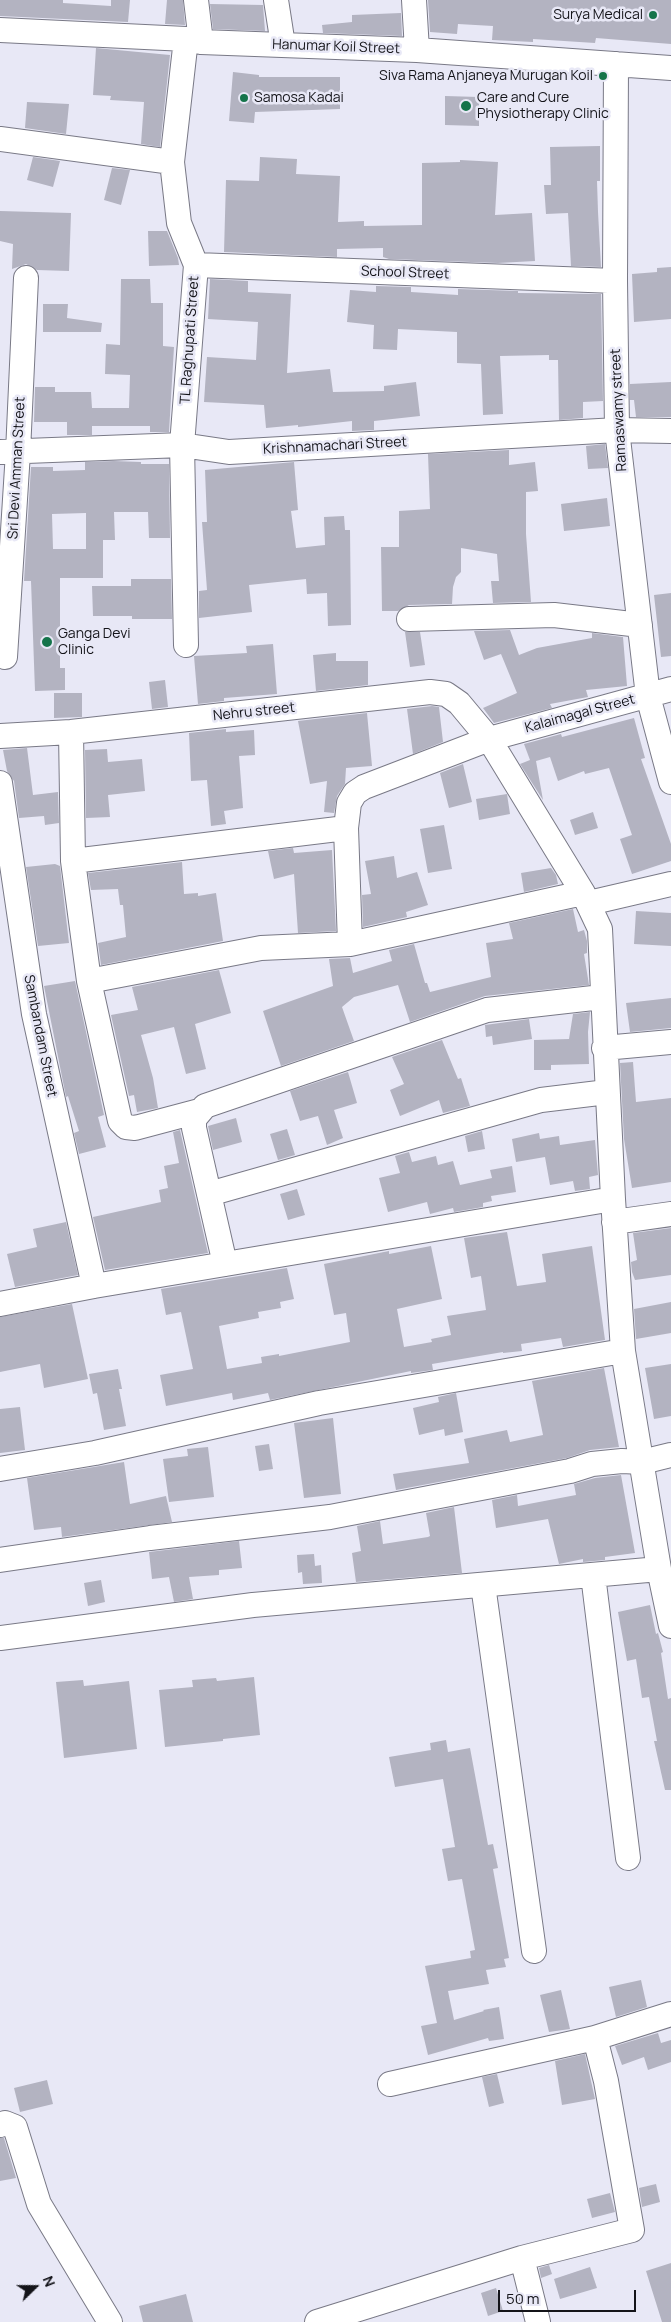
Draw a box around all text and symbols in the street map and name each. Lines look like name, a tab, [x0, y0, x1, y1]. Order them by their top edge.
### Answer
place label: Surya Medical	[553, 7, 643, 23]
marker: Surya Medical	[647, 9, 659, 21]
street label: Hanumar Koil Street	[272, 36, 400, 58]
place label: Siva Rama Anjaneya Murugan Koil	[379, 68, 593, 84]
marker: Siva Rama Anjaneya Murugan Koil	[597, 70, 609, 82]
place label: Samosa Kadai	[254, 90, 344, 106]
place label: Care and Cure Physiotherapy Clinic	[477, 90, 609, 122]
marker: Samosa Kadai	[238, 92, 250, 104]
marker: Care and Cure Physiotherapy Clinic	[459, 99, 473, 113]
street label: School Street	[361, 263, 449, 283]
street label: TL Raghupati Street	[177, 275, 203, 405]
street label: Ramaswamy street	[607, 348, 631, 472]
street label: Sri Devi Amman Street	[5, 396, 29, 540]
street label: Krishnamachari Street	[263, 434, 407, 458]
place label: Ganga Devi Clinic	[58, 626, 131, 658]
marker: Ganga Devi Clinic	[40, 635, 54, 649]
street label: Kalaimagal Street	[523, 691, 637, 737]
street label: Nehru street	[212, 699, 296, 725]
street label: Sambandam Street	[20, 973, 60, 1099]
north arrow	[10, 2262, 60, 2312]
text: N	[39, 2273, 60, 2289]
scale bar	[501, 2280, 638, 2312]
text: 50 m	[506, 2288, 540, 2309]

